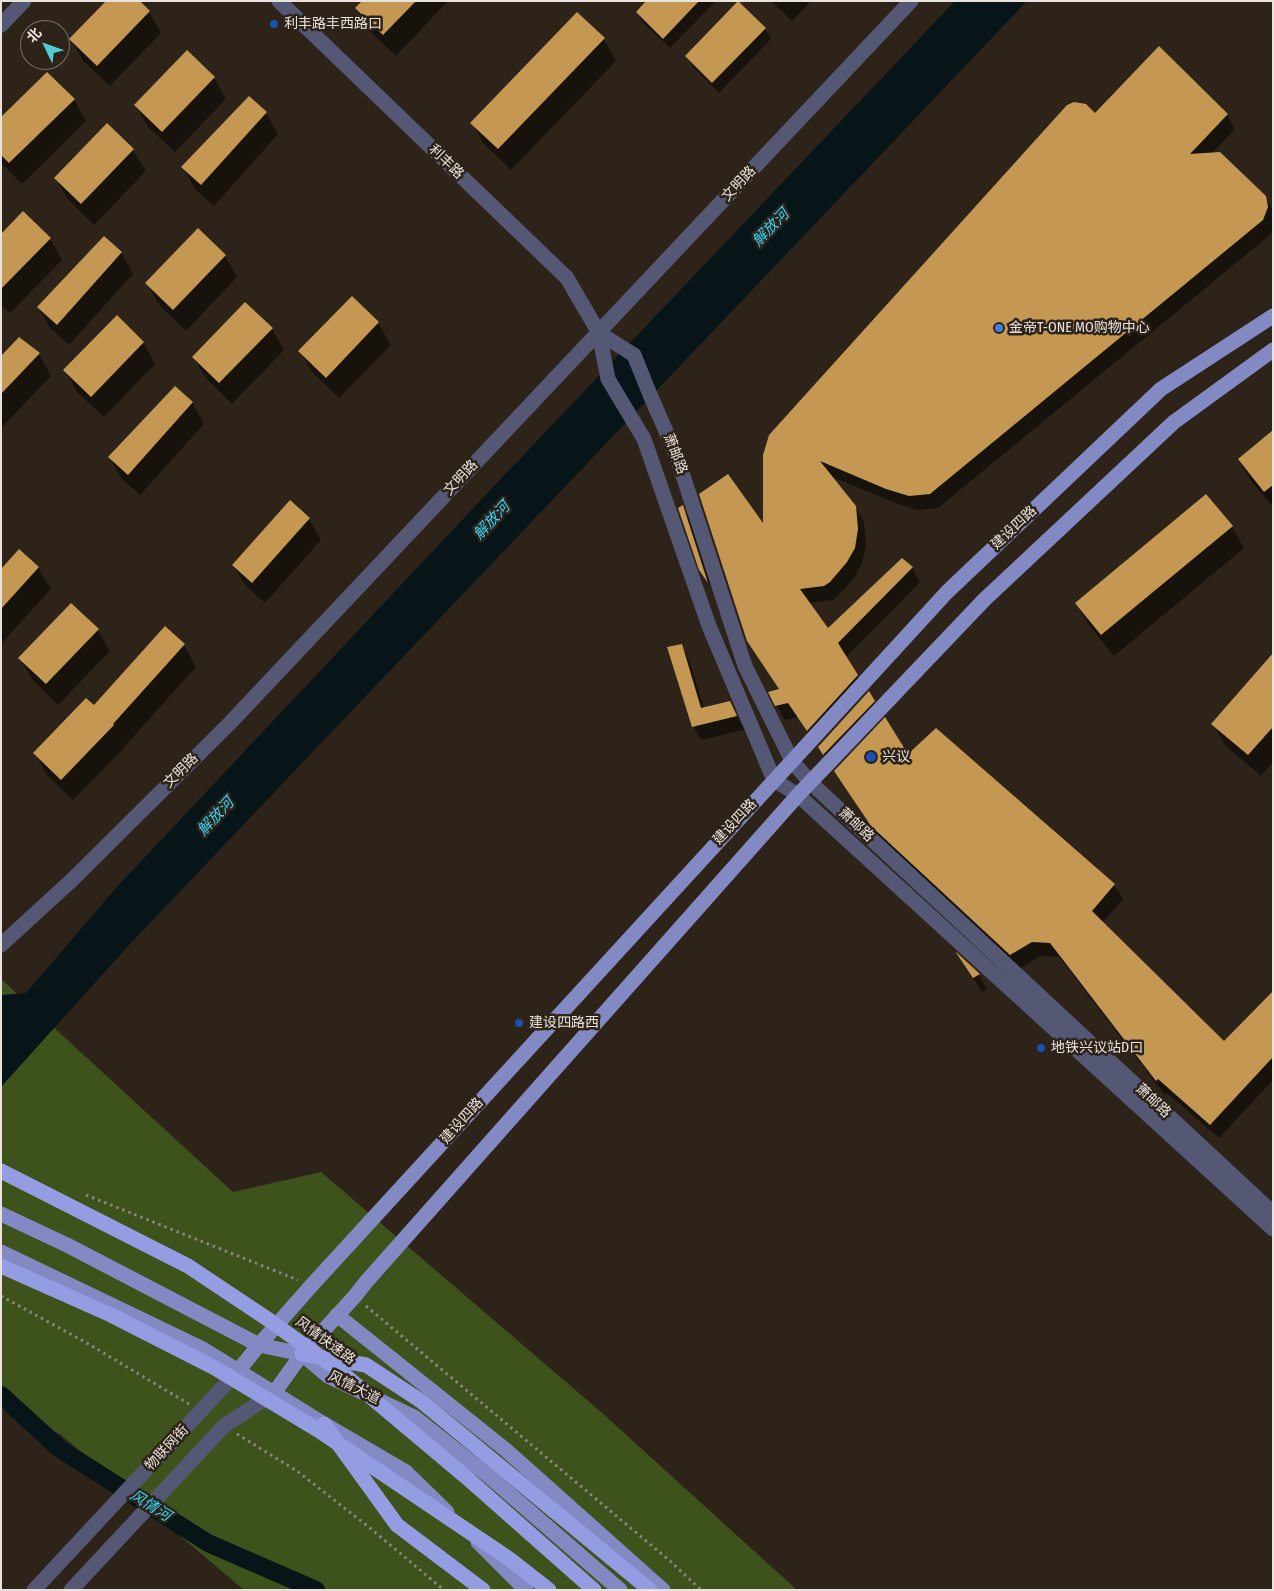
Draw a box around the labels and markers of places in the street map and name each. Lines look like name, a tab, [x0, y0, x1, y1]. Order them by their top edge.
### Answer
place label: 利丰路丰西路口	[284, 16, 382, 32]
marker: 利丰路丰西路口	[268, 18, 280, 30]
place label: 金帝T-ONE MO购物中心	[1009, 320, 1150, 336]
marker: 金帝T-ONE MO购物中心	[993, 322, 1005, 334]
place label: 兴议	[882, 749, 910, 765]
marker: 兴议	[864, 750, 878, 764]
place label: 建设四路西	[529, 1015, 599, 1031]
marker: 建设四路西	[513, 1017, 525, 1029]
place label: 地铁兴议站D口	[1051, 1040, 1143, 1056]
marker: 地铁兴议站D口	[1035, 1042, 1047, 1054]

